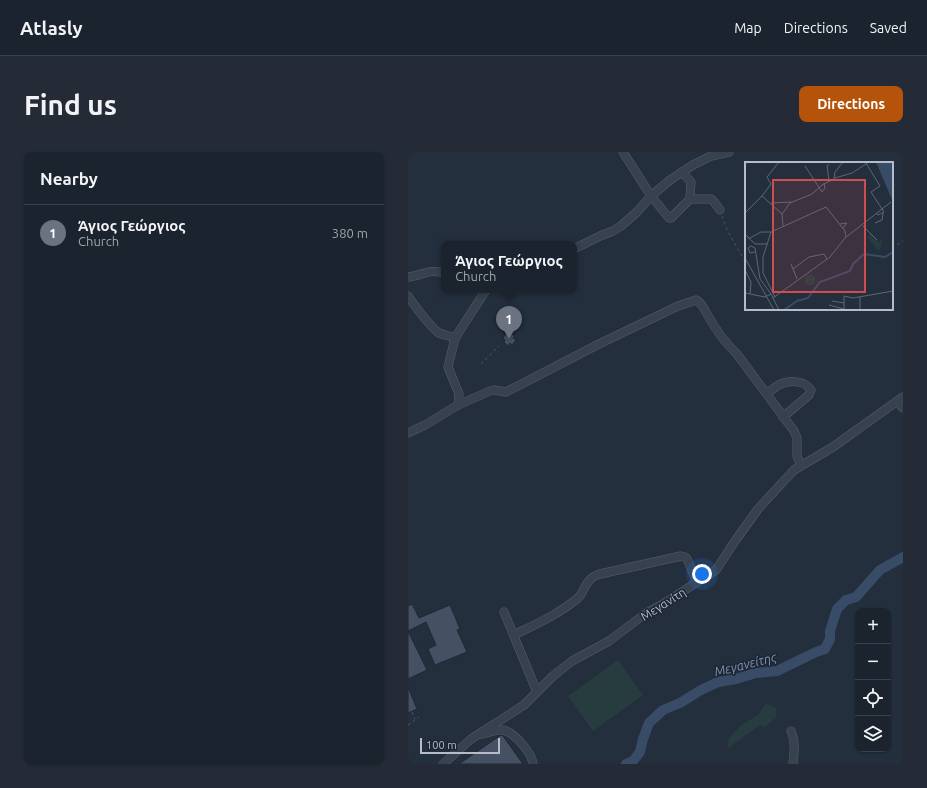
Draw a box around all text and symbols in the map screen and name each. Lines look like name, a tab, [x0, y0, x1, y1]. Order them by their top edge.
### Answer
text: Atlasly	[20, 17, 83, 39]
text: Map	[734, 20, 762, 36]
text: Directions	[784, 20, 848, 36]
text: Saved	[870, 20, 907, 36]
button: Directions	[799, 86, 903, 122]
text: Find us	[24, 89, 117, 120]
inset map	[745, 162, 893, 310]
text: Nearby	[40, 169, 98, 188]
text: Άγιος Γεώργιος	[78, 217, 186, 234]
text: 1	[49, 226, 57, 240]
text: 380 m	[332, 226, 368, 240]
text: Church	[78, 234, 119, 248]
popup	[441, 241, 577, 293]
text: Άγιος Γεώργιος	[455, 252, 563, 269]
text: Church	[455, 269, 496, 283]
pin: 1	[496, 306, 522, 339]
your location	[692, 564, 712, 584]
street label: Μεγανίτη	[638, 585, 688, 623]
map controls	[855, 608, 891, 752]
button: +	[855, 608, 891, 644]
button: −	[855, 644, 891, 680]
water label: Μεγανείτης	[712, 649, 778, 679]
button: locate	[855, 680, 891, 716]
button: layers	[855, 716, 891, 752]
scale bar	[420, 736, 500, 755]
text: 100 m	[426, 739, 457, 751]

